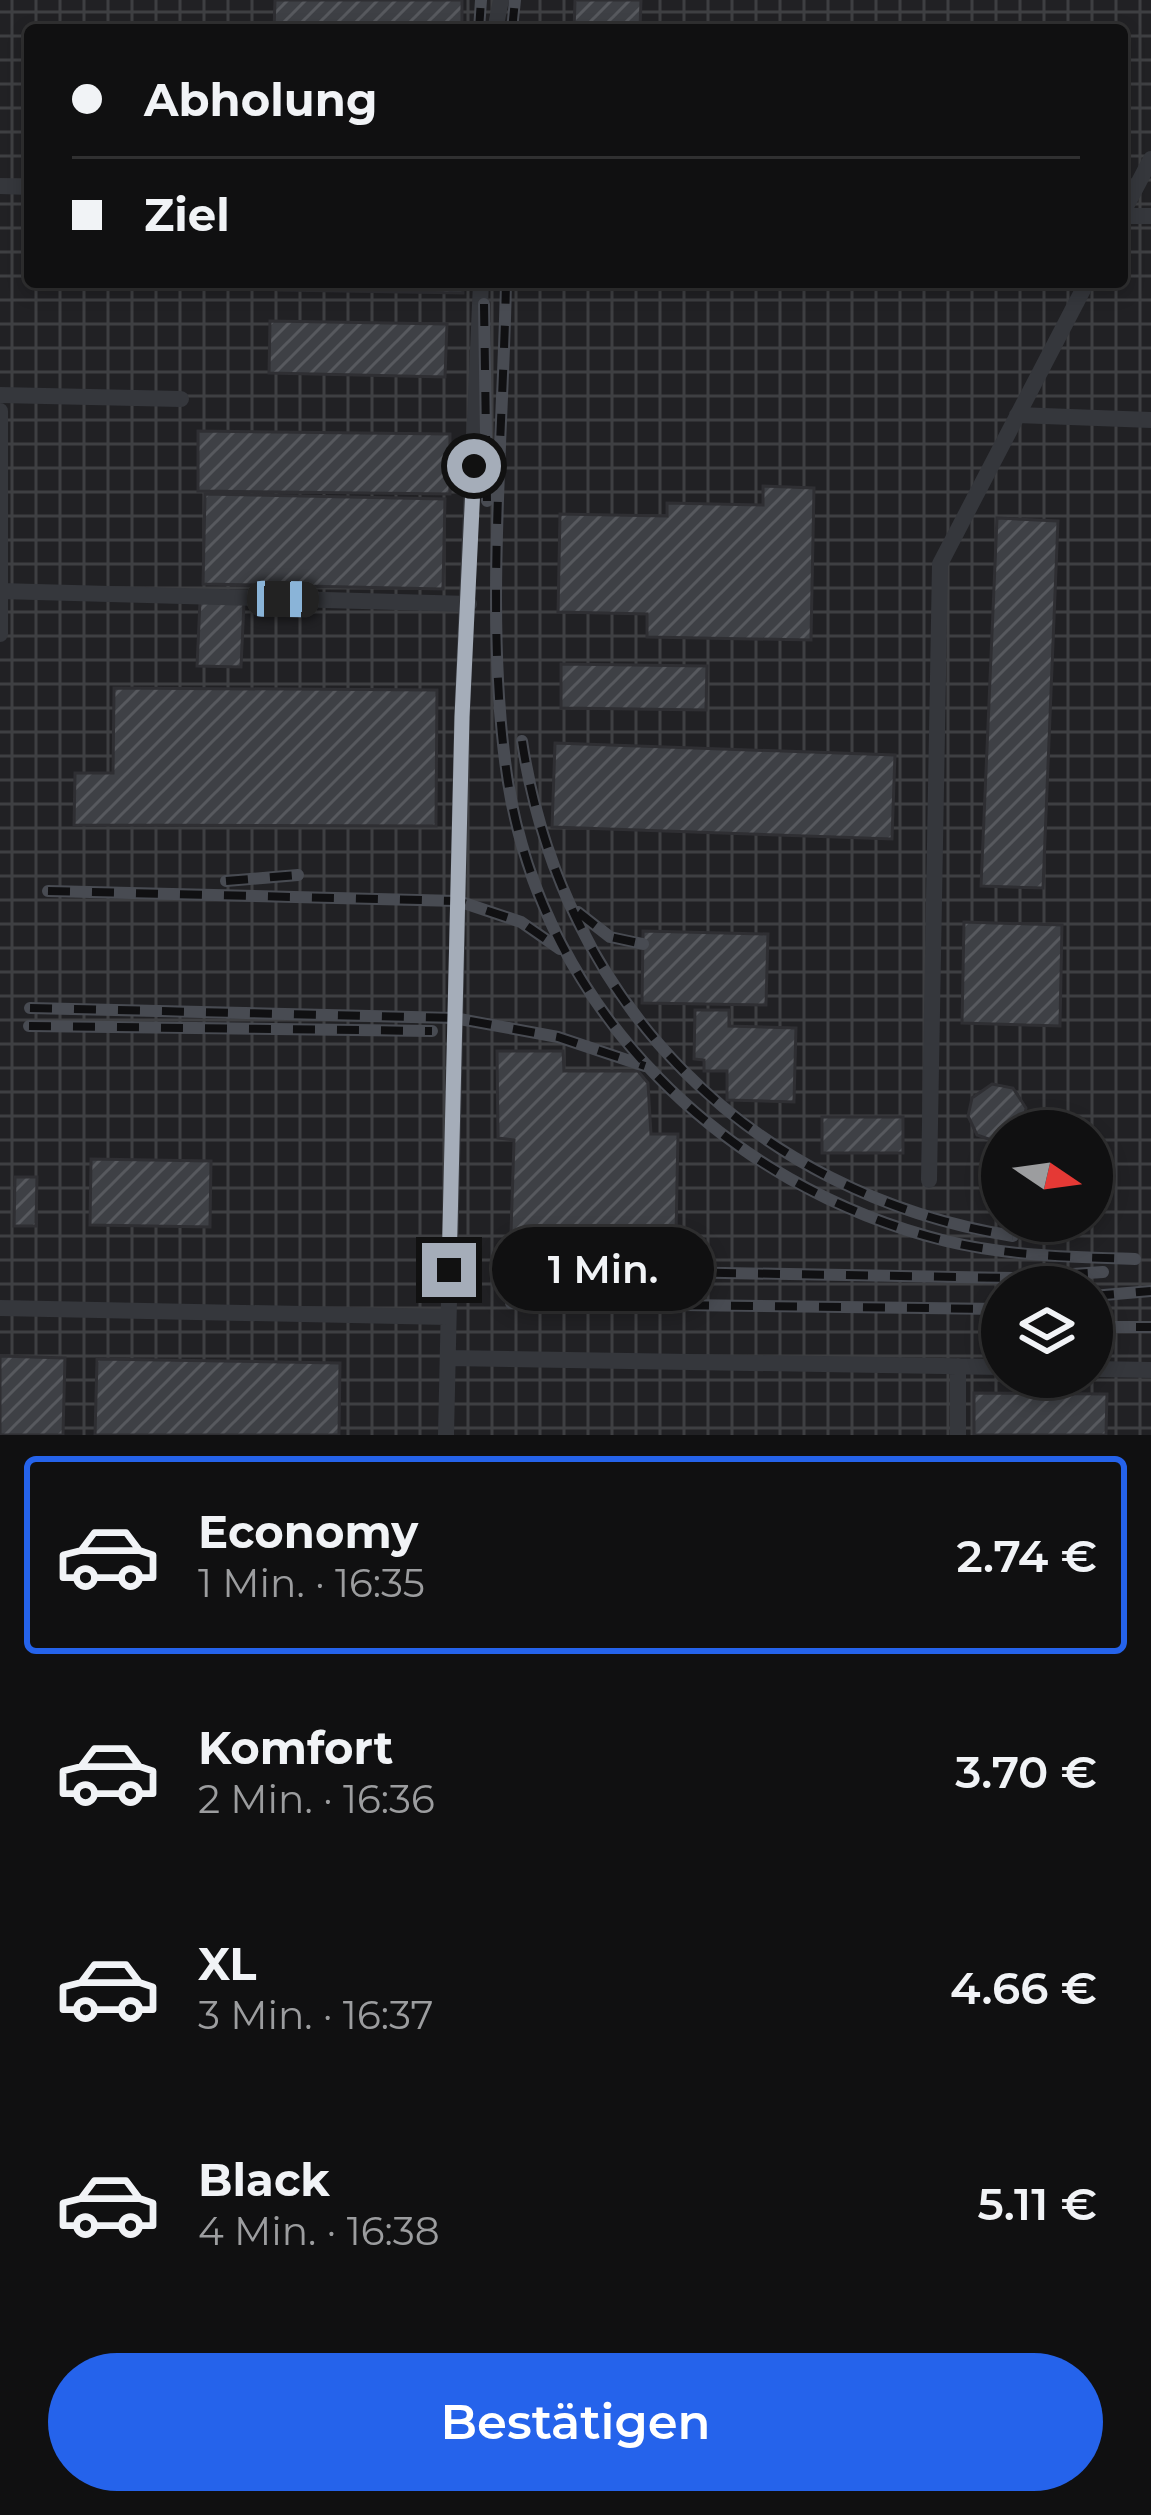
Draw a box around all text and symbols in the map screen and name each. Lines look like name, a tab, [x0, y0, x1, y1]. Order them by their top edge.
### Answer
text: Abholung	[144, 72, 378, 127]
text: Ziel	[144, 187, 230, 242]
route start	[447, 439, 501, 493]
car	[247, 580, 319, 618]
north arrow	[981, 1110, 1113, 1242]
map controls	[981, 1110, 1113, 1398]
callout: 1 Min.	[491, 1228, 713, 1312]
route end	[422, 1243, 476, 1297]
text: 1 Min.	[548, 1245, 658, 1293]
button: layers	[981, 1266, 1113, 1398]
icon: car	[54, 1501, 162, 1609]
text: Economy	[198, 1504, 418, 1559]
text: 2.74 €	[956, 1528, 1097, 1583]
text: 1 Min. · 16:35	[198, 1559, 425, 1607]
icon: car	[54, 1717, 162, 1825]
text: Komfort	[198, 1720, 393, 1775]
text: 3.70 €	[955, 1744, 1097, 1799]
text: 2 Min. · 16:36	[198, 1775, 435, 1823]
icon: car	[54, 1933, 162, 2041]
text: XL	[198, 1936, 256, 1991]
text: 4.66 €	[950, 1960, 1097, 2015]
text: 3 Min. · 16:37	[198, 1991, 433, 2039]
icon: car	[54, 2149, 162, 2257]
text: Black	[198, 2152, 330, 2207]
text: 5.11 €	[978, 2176, 1097, 2231]
text: 4 Min. · 16:38	[198, 2207, 440, 2255]
button: Bestätigen	[48, 2353, 1103, 2491]

